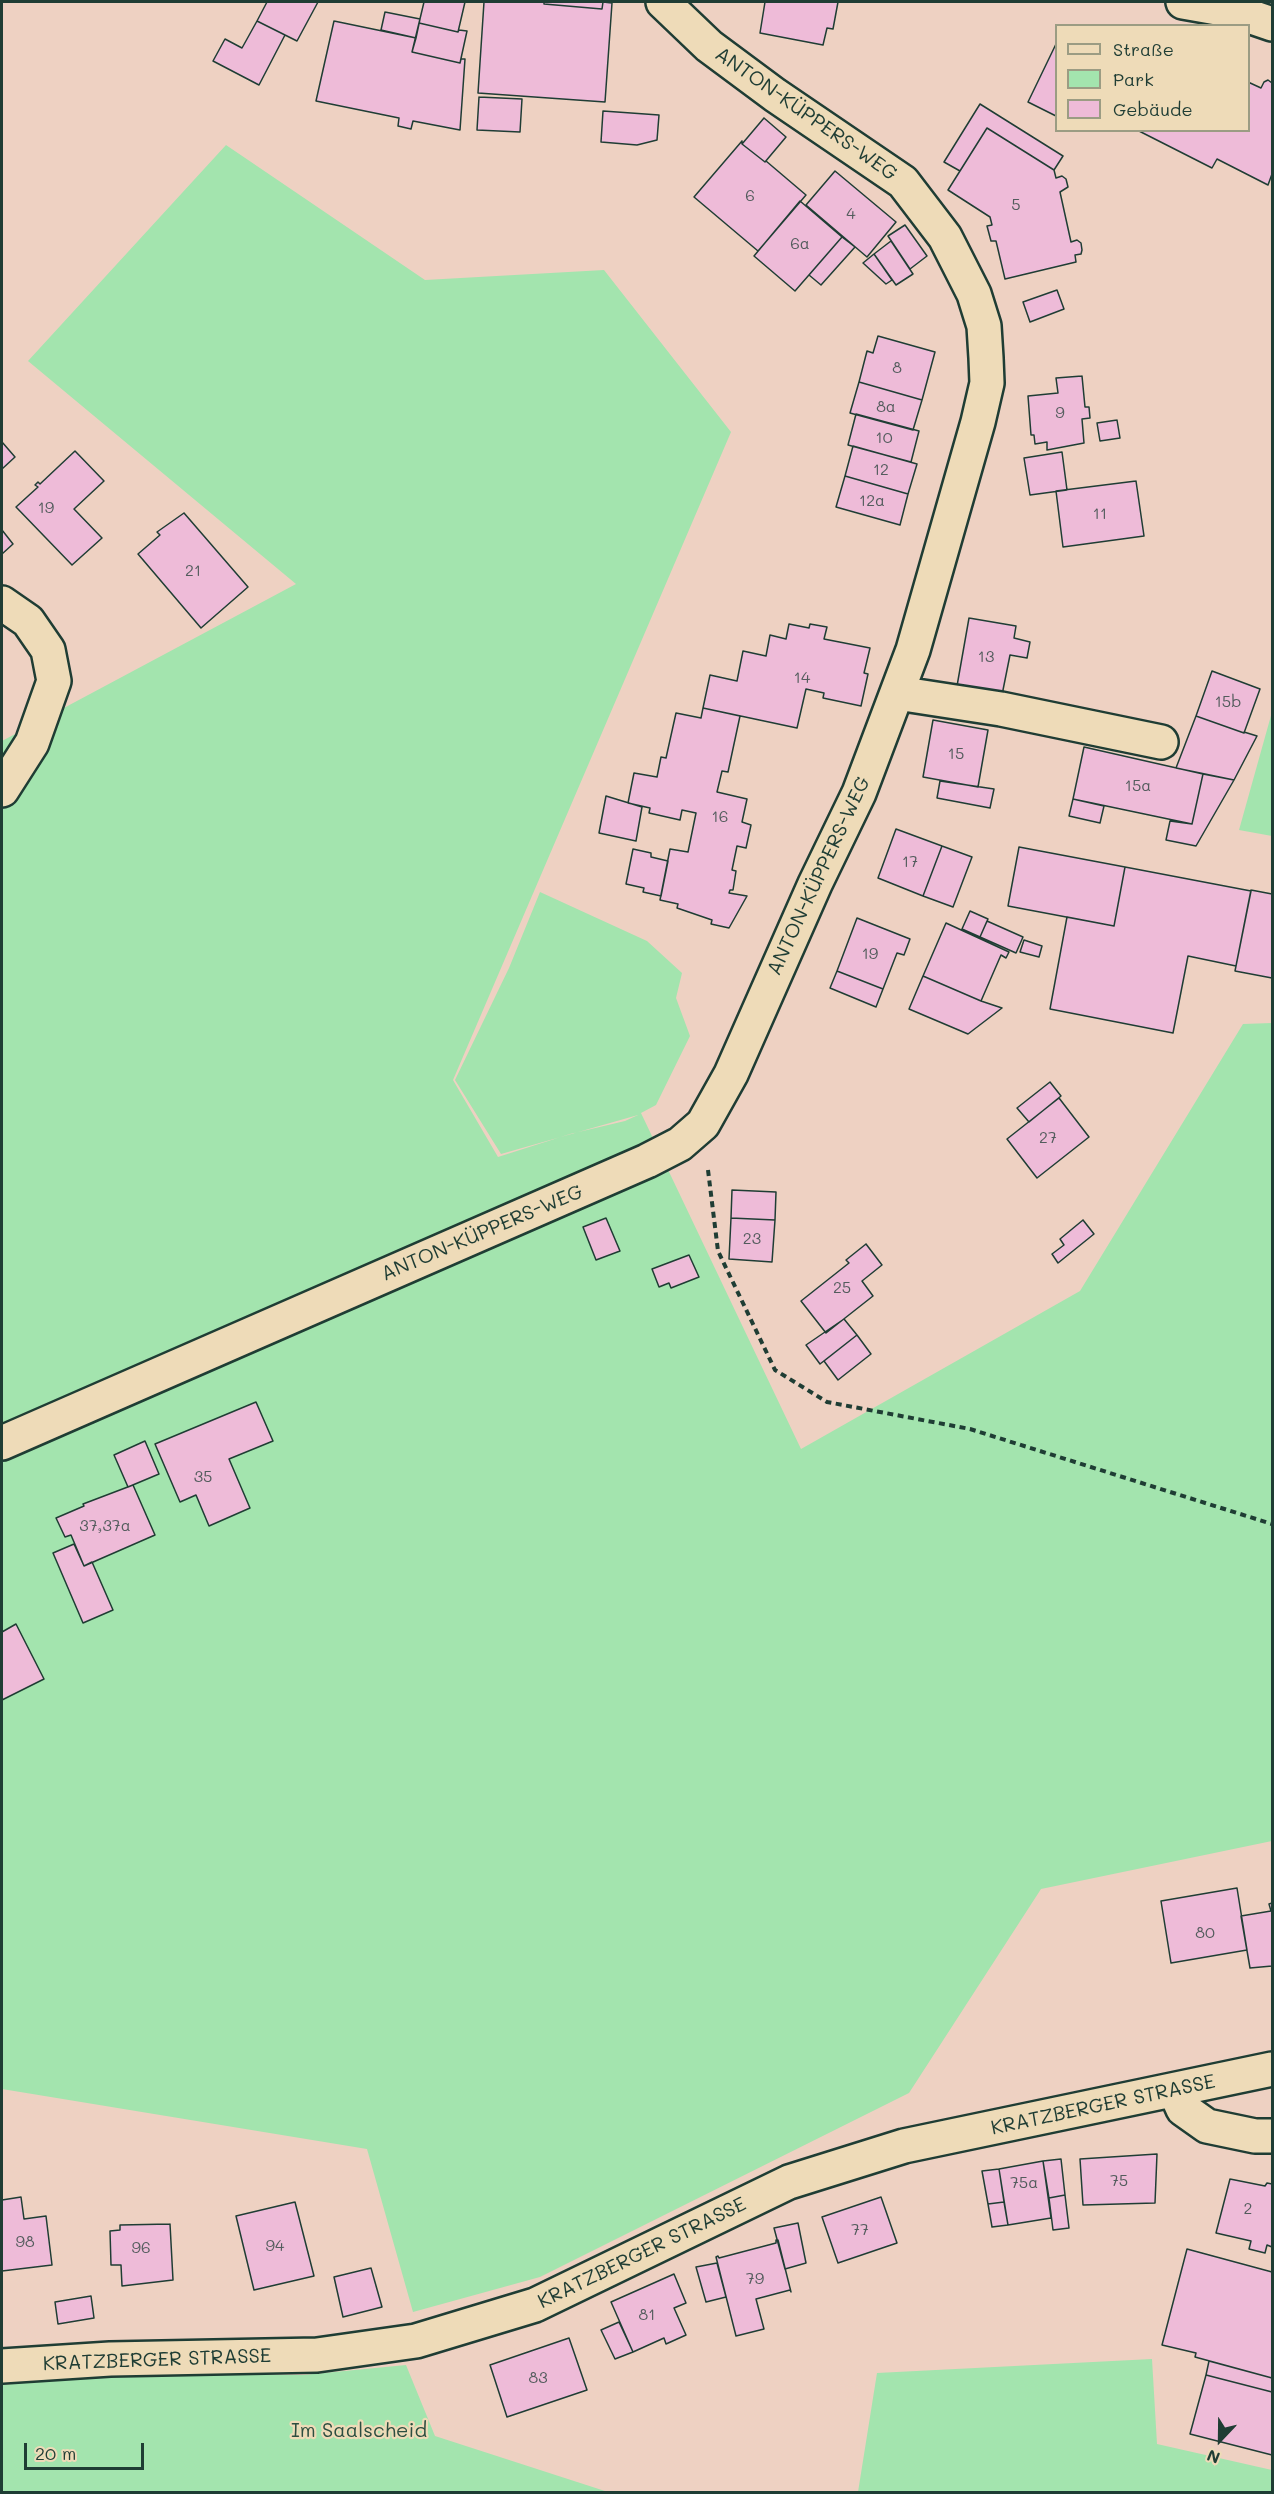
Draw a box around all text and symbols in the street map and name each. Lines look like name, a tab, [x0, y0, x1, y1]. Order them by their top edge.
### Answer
legend	[1055, 24, 1250, 132]
text: Straße	[1113, 37, 1174, 61]
street label: ANTON-KÜPPERS-WEG	[710, 42, 902, 186]
text: Park	[1113, 67, 1154, 91]
text: Gebäude	[1113, 97, 1193, 121]
house number: 6	[745, 186, 755, 206]
house number: 5	[1011, 195, 1021, 215]
house number: 4	[846, 204, 856, 224]
house number: 6a	[790, 234, 810, 254]
house number: 8	[892, 358, 902, 378]
house number: 8a	[876, 397, 896, 417]
house number: 9	[1055, 403, 1065, 423]
house number: 10	[875, 428, 893, 448]
house number: 12	[873, 460, 889, 480]
house number: 12a	[859, 491, 885, 511]
house number: 19	[38, 498, 54, 518]
house number: 11	[1093, 504, 1107, 524]
house number: 21	[185, 561, 201, 581]
house number: 13	[978, 647, 994, 667]
house number: 14	[794, 668, 810, 688]
house number: 15b	[1215, 692, 1241, 712]
house number: 15	[948, 744, 964, 764]
street label: ANTON-KÜPPERS-WEG	[762, 773, 876, 979]
house number: 15a	[1125, 776, 1151, 796]
house number: 16	[712, 807, 728, 827]
house number: 17	[902, 852, 918, 872]
house number: 19	[862, 944, 878, 964]
house number: 27	[1039, 1128, 1057, 1148]
street label: ANTON-KÜPPERS-WEG	[378, 1180, 586, 1286]
house number: 23	[743, 1229, 761, 1249]
house number: 25	[833, 1278, 851, 1298]
house number: 35	[194, 1467, 212, 1487]
house number: 37,37a	[79, 1516, 131, 1536]
house number: 80	[1195, 1923, 1215, 1943]
street label: KRATZBERGER STRASSE	[989, 2069, 1217, 2141]
house number: 75	[1110, 2171, 1128, 2191]
house number: 75a	[1010, 2173, 1038, 2193]
street label: KRATZBERGER STRASSE	[534, 2192, 750, 2314]
house number: 2	[1244, 2199, 1252, 2219]
house number: 77	[851, 2220, 869, 2240]
house number: 98	[15, 2232, 35, 2252]
house number: 94	[266, 2236, 284, 2256]
house number: 96	[131, 2238, 151, 2258]
house number: 79	[746, 2269, 764, 2289]
house number: 81	[639, 2305, 655, 2325]
street label: KRATZBERGER STRASSE	[42, 2344, 272, 2376]
house number: 83	[528, 2368, 548, 2388]
north arrow	[1190, 2410, 1250, 2470]
park label: Im Saalscheid	[291, 2419, 427, 2443]
scale bar	[27, 2431, 147, 2469]
text: 20 m	[35, 2441, 76, 2465]
text: N	[1204, 2445, 1223, 2469]

